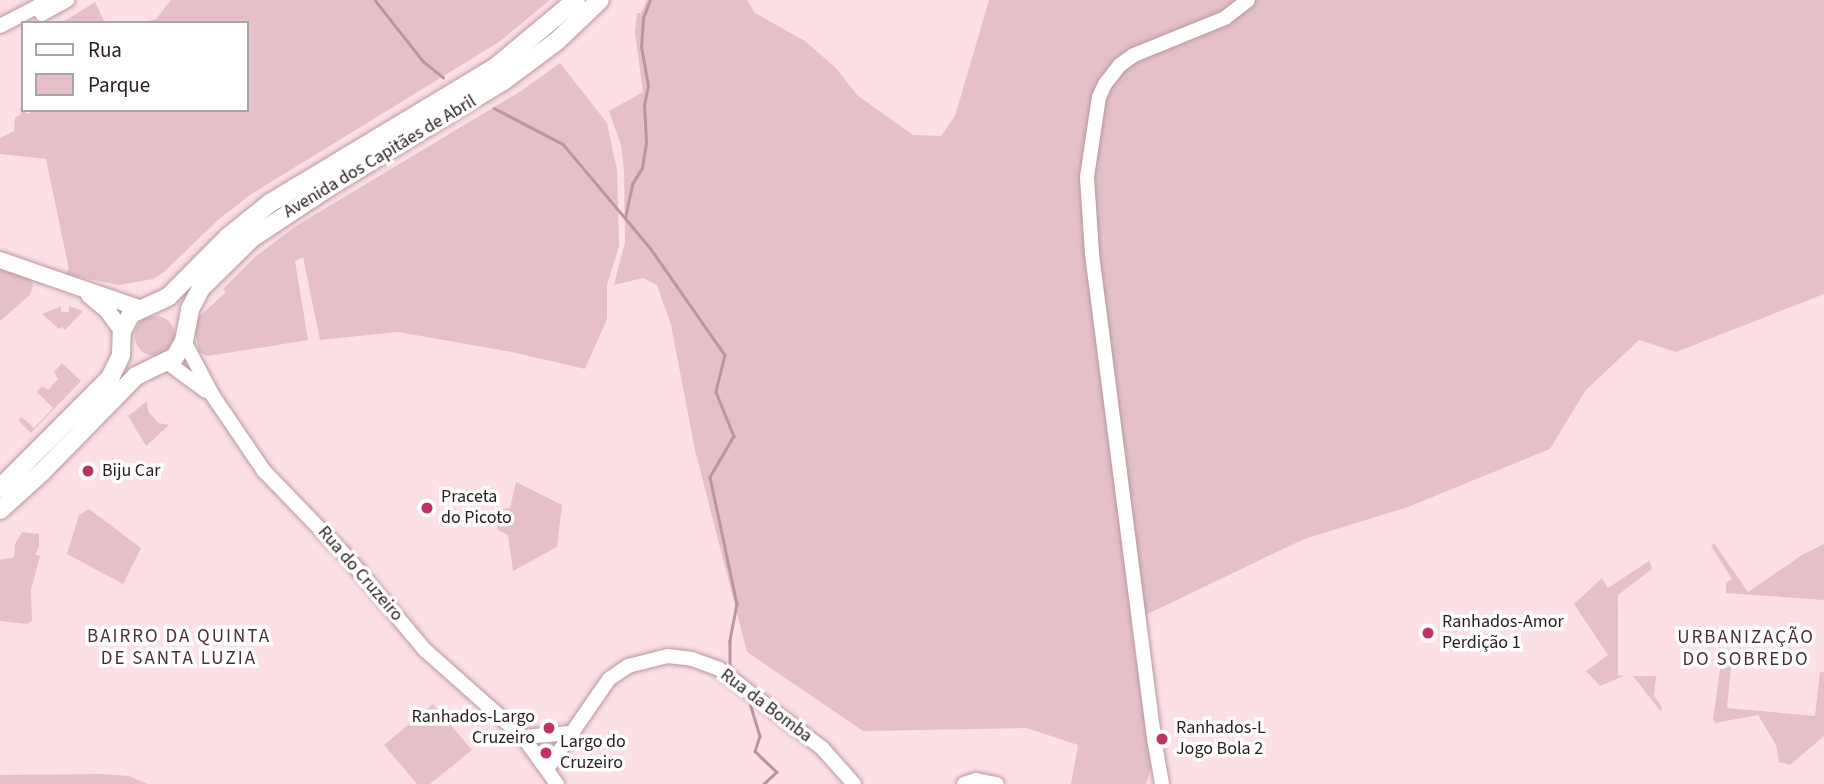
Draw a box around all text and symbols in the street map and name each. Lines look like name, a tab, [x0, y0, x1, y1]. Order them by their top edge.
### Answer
legend	[21, 21, 248, 112]
text: Rua	[88, 35, 122, 65]
text: Parque	[88, 70, 150, 100]
street label: Avenida dos Capitães de Abril	[280, 91, 480, 223]
place label: Biju Car	[102, 460, 160, 482]
marker: Biju Car	[80, 463, 96, 479]
place label: Praceta do Picoto	[441, 487, 512, 530]
marker: Praceta do Picoto	[419, 500, 435, 516]
street label: Rua do Cruzeiro	[313, 522, 407, 626]
place label: Ranhados-Amor Perdição 1	[1442, 612, 1564, 654]
marker: Ranhados-Amor Perdição 1	[1420, 625, 1436, 641]
district label: BAIRRO DA QUINTA DE SANTA LUZIA	[89, 626, 269, 670]
district label: URBANIZAÇÃO DO SOBREDO	[1679, 627, 1813, 671]
street label: Rua da Bomba	[716, 664, 816, 748]
place label: Ranhados-Largo Cruzeiro	[412, 707, 535, 750]
place label: Ranhados-L Jogo Bola 2	[1176, 718, 1266, 760]
marker: Ranhados-Largo Cruzeiro	[541, 720, 557, 736]
marker: Ranhados-L Jogo Bola 2	[1154, 731, 1170, 747]
place label: Largo do Cruzeiro	[560, 732, 626, 774]
marker: Largo do Cruzeiro	[538, 745, 554, 761]

